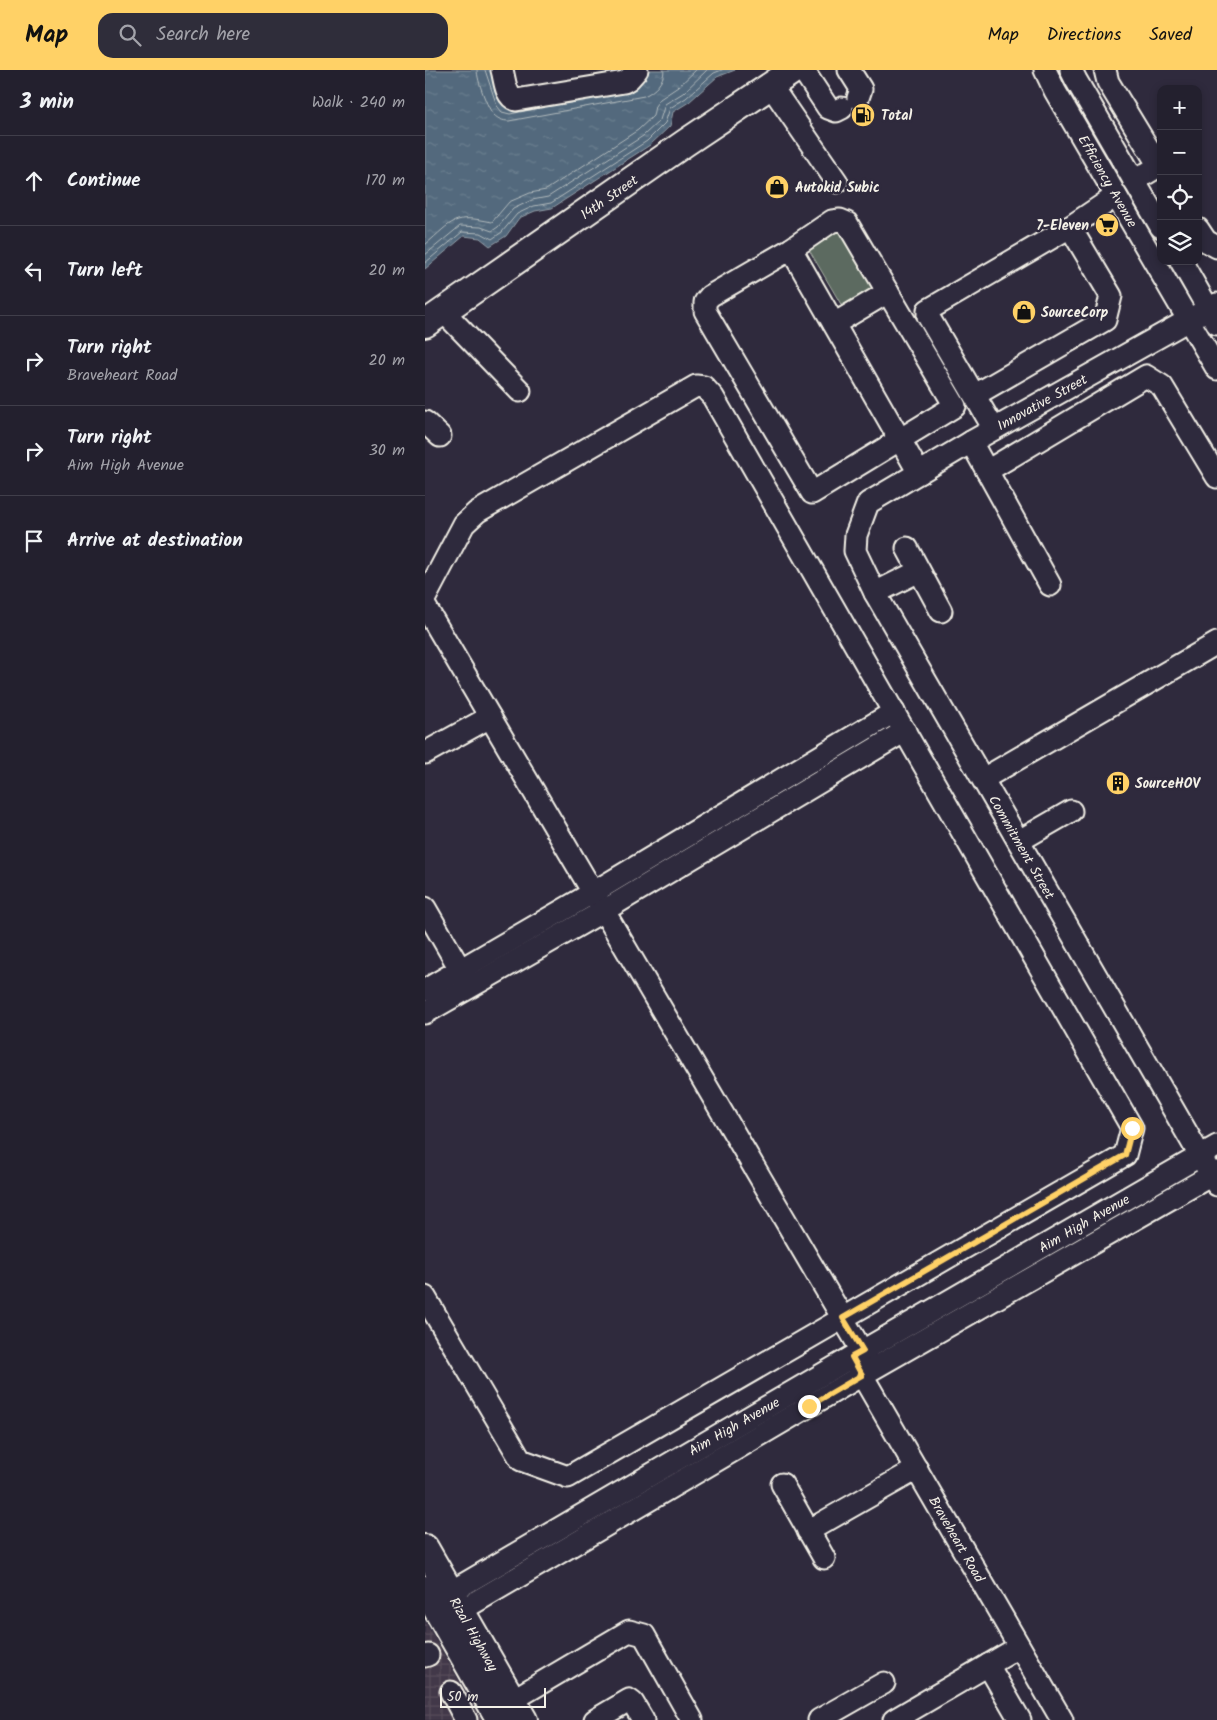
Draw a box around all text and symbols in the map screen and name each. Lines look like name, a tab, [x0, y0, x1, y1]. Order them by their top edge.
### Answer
search box	[98, 13, 448, 58]
text: Map	[25, 16, 68, 55]
text: Search here	[156, 20, 250, 50]
icon: search	[116, 21, 144, 49]
text: Map	[987, 21, 1019, 50]
text: Directions	[1047, 21, 1121, 50]
text: Saved	[1149, 21, 1192, 50]
map controls	[1157, 85, 1202, 265]
button: +	[1157, 85, 1202, 130]
text: 3 min	[20, 86, 74, 119]
text: Walk · 240 m	[312, 90, 405, 115]
fuel station icon: Total	[850, 102, 876, 128]
place label: Total	[881, 105, 912, 127]
button: −	[1157, 130, 1202, 175]
street label: Efficiency Avenue	[1072, 131, 1143, 233]
text: Continue	[67, 166, 140, 196]
icon: ahead	[20, 167, 48, 195]
text: 170 m	[365, 168, 405, 193]
street label: 14th Street	[576, 170, 643, 226]
shop icon: Autokid Subic	[764, 174, 790, 200]
button: locate	[1157, 175, 1202, 220]
place label: Autokid Subic	[795, 177, 880, 199]
supermarket icon: 7-Eleven	[1094, 212, 1120, 238]
place label: 7-Eleven	[1036, 215, 1089, 237]
button: layers	[1157, 220, 1202, 265]
text: Turn left	[67, 256, 142, 286]
icon: left	[20, 257, 48, 285]
text: 20 m	[369, 258, 405, 283]
shop icon: SourceCorp	[1011, 299, 1037, 325]
place label: SourceCorp	[1041, 302, 1109, 324]
text: Turn right	[67, 333, 152, 363]
icon: right	[20, 347, 48, 375]
text: 20 m	[369, 348, 405, 373]
text: Braveheart Road	[67, 363, 177, 388]
street label: Innovative Street	[993, 369, 1092, 437]
text: Turn right	[67, 423, 152, 453]
icon: right	[20, 437, 48, 465]
text: 30 m	[369, 438, 405, 463]
text: Aim High Avenue	[67, 453, 184, 478]
text: Arrive at destination	[67, 526, 243, 556]
icon: arrive	[20, 527, 48, 555]
building icon: SourceHOV	[1105, 770, 1131, 796]
place label: SourceHOV	[1135, 773, 1201, 795]
street label: Commitment Street	[982, 791, 1060, 904]
route start	[1121, 1117, 1144, 1140]
street label: Aim High Avenue	[1035, 1188, 1135, 1259]
street label: Aim High Avenue	[685, 1391, 785, 1462]
route end	[798, 1395, 821, 1418]
street label: Braveheart Road	[922, 1492, 990, 1588]
street label: Rizal Highway	[443, 1593, 504, 1676]
scale bar	[440, 1685, 546, 1708]
text: 50 m	[447, 1686, 478, 1708]

